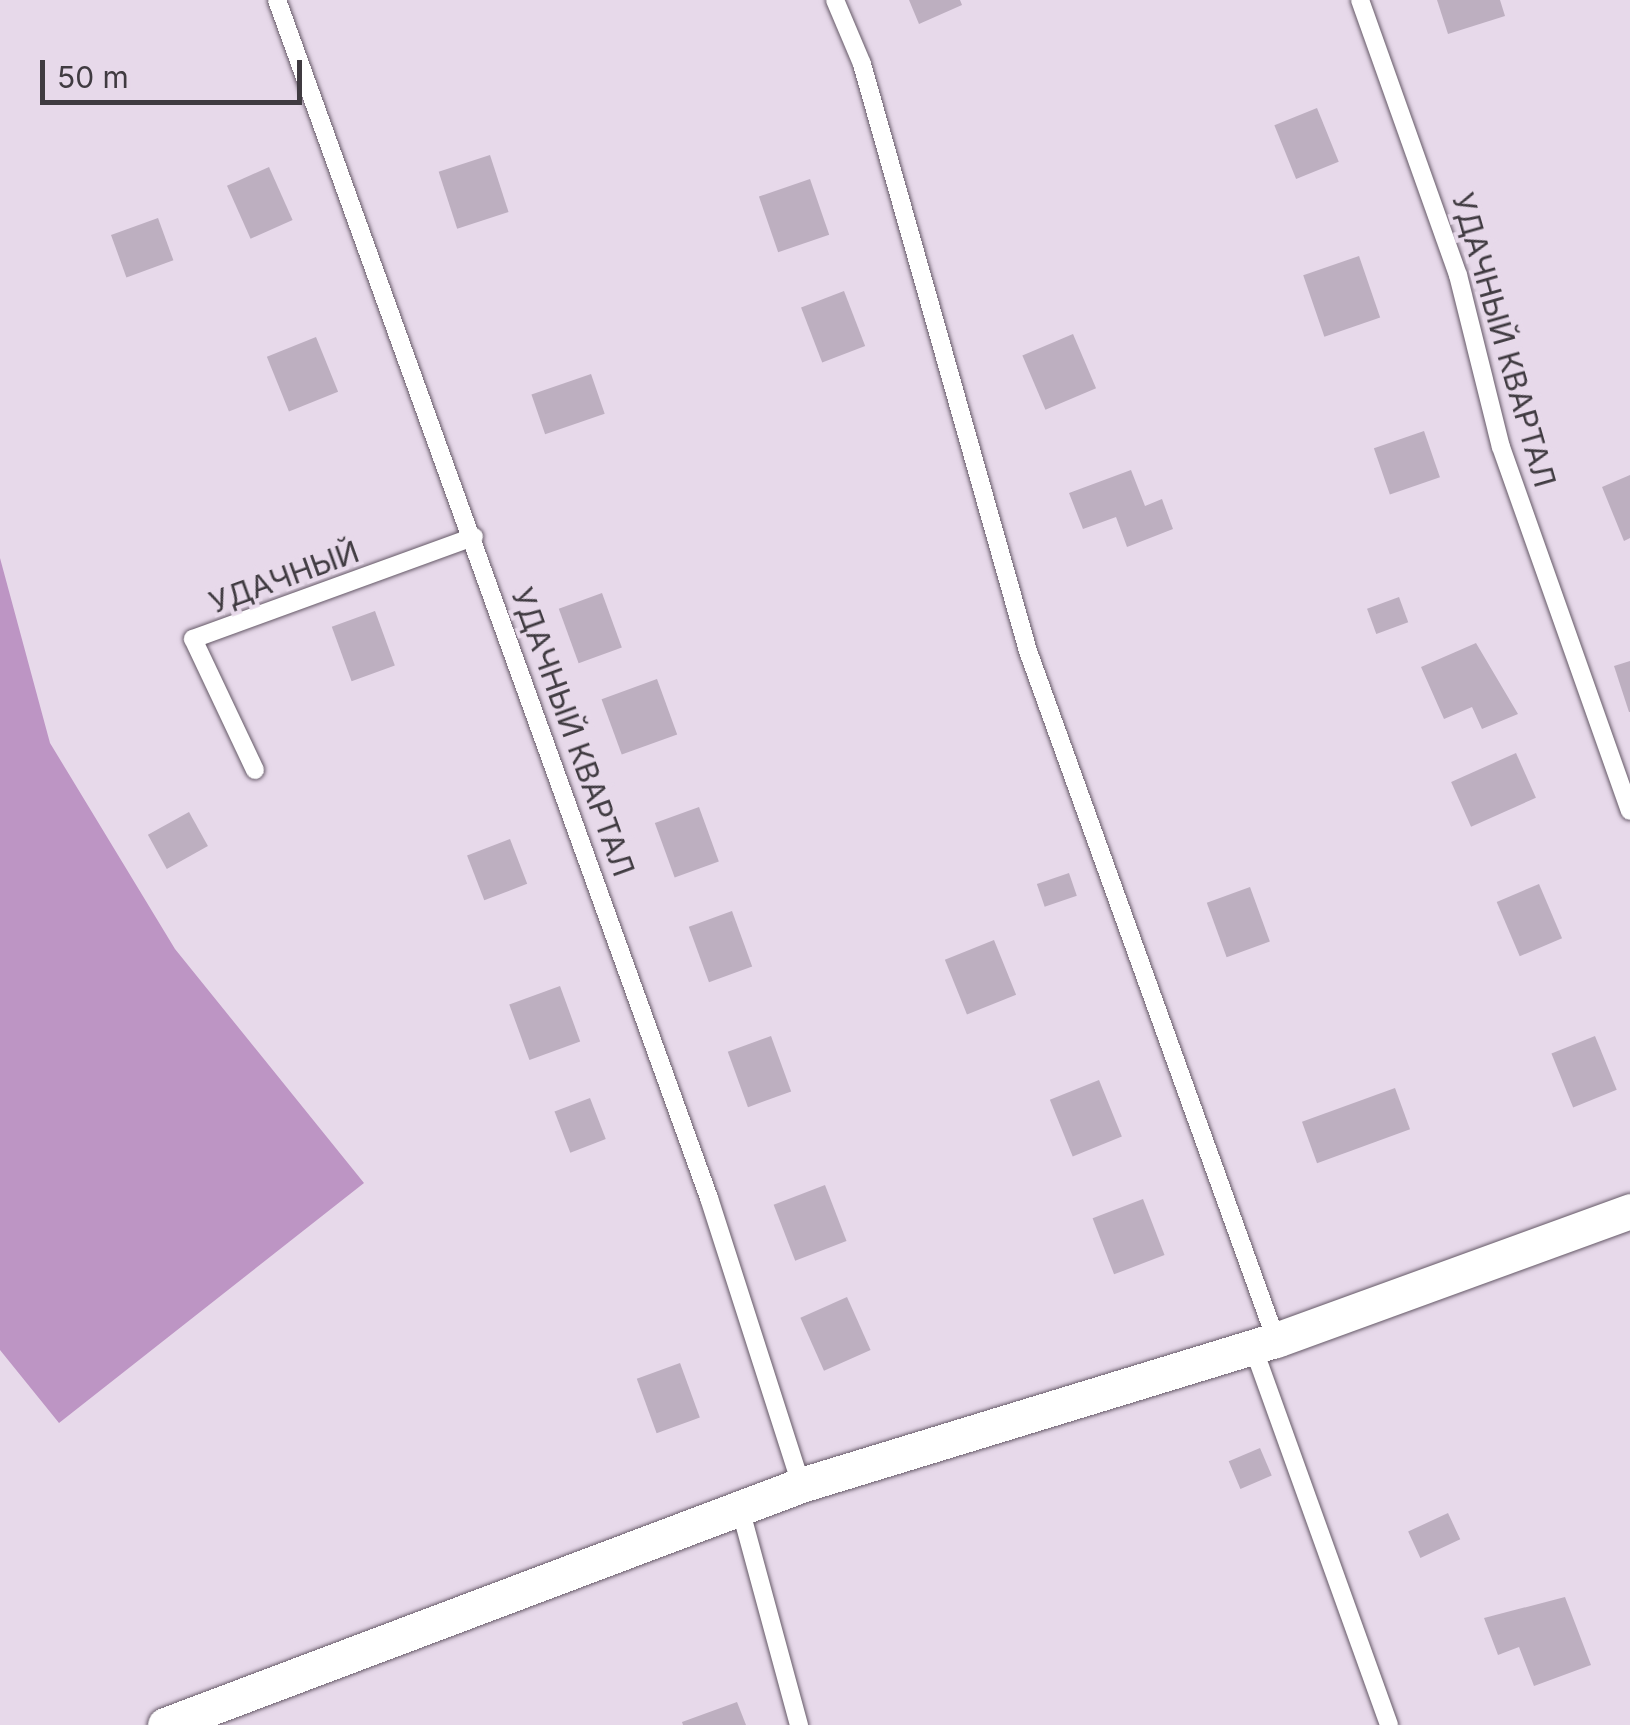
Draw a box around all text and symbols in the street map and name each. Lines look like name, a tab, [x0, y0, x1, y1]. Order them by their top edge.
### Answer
scale bar	[45, 40, 308, 102]
text: 50 m	[57, 59, 129, 95]
street label: УДАЧНЫЙ КВАРТАЛ	[1445, 189, 1563, 491]
street label: УДАЧНЫЙ	[204, 533, 364, 621]
street label: УДАЧНЫЙ КВАРТАЛ	[504, 583, 642, 881]

